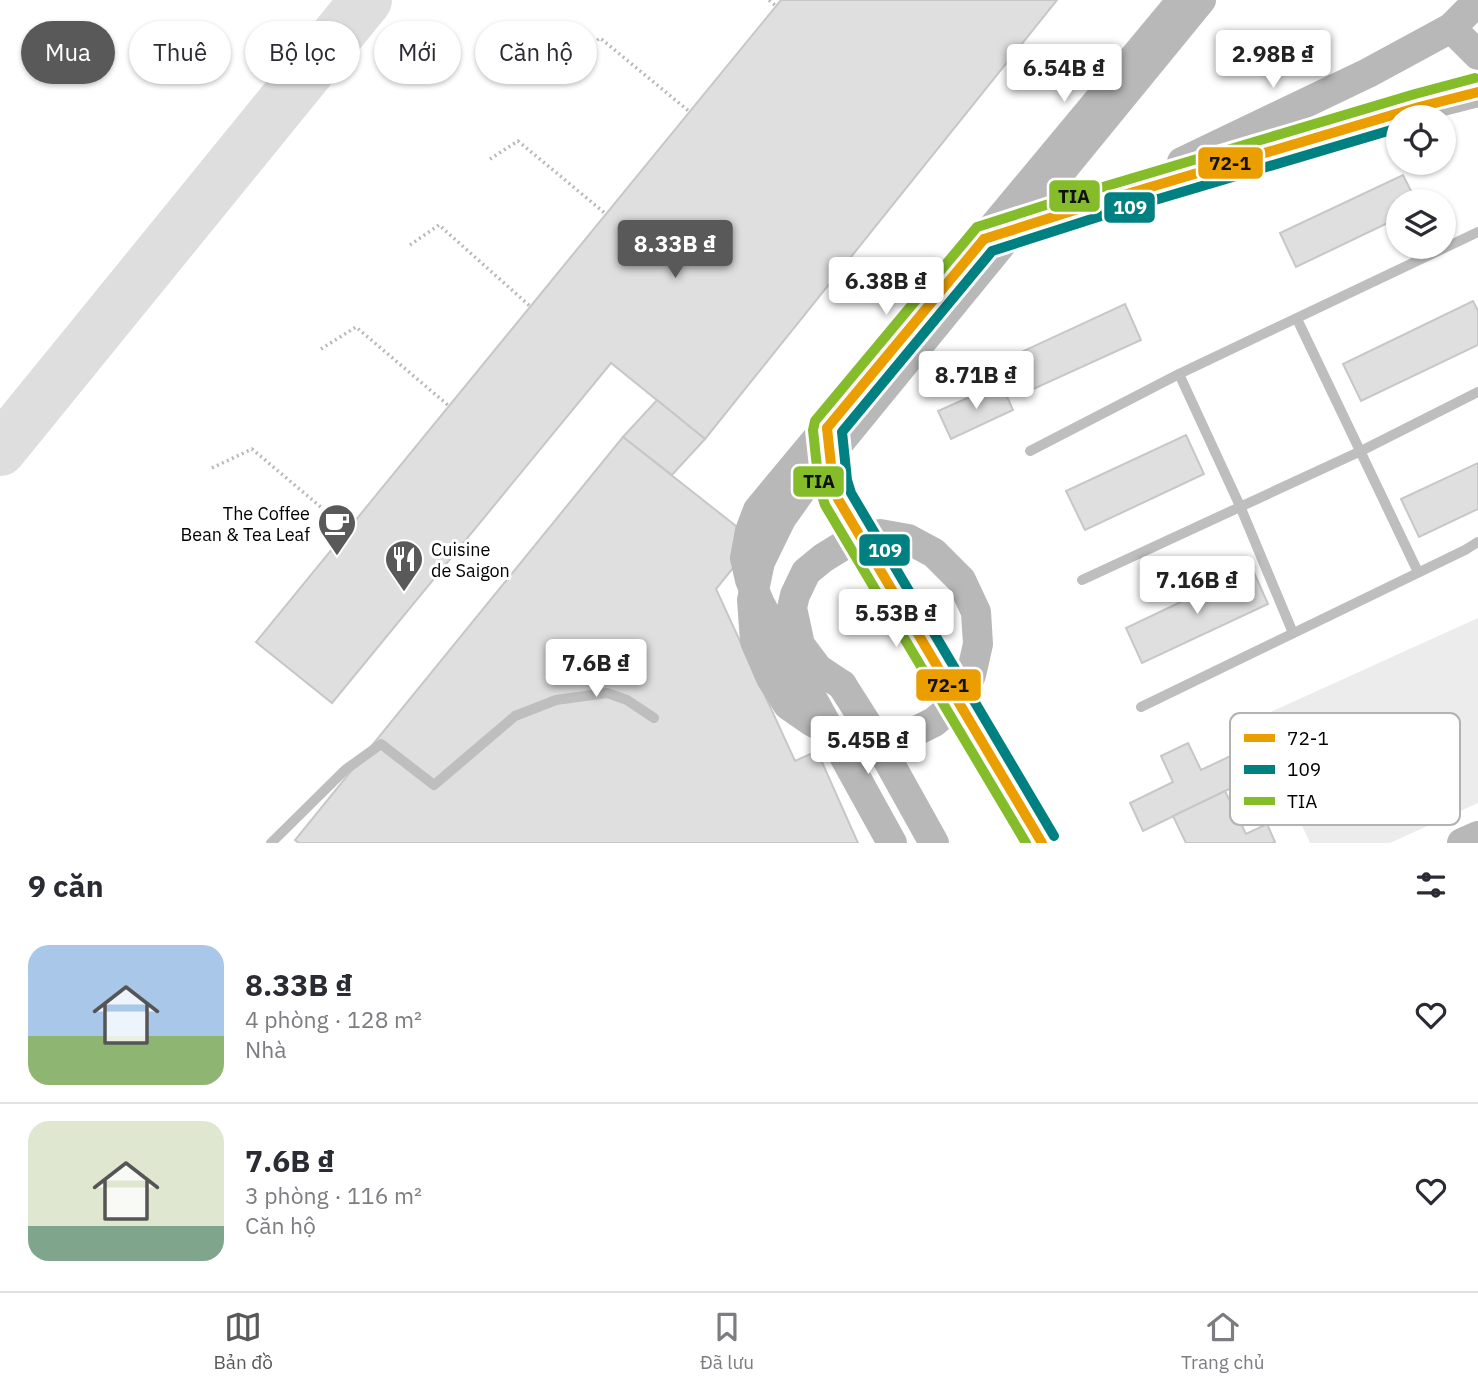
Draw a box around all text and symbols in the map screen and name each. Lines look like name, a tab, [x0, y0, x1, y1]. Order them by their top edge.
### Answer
chip: Mua	[21, 21, 115, 84]
chip: Thuê	[129, 21, 231, 84]
chip: Bộ lọc	[245, 21, 360, 84]
chip: Mới	[374, 21, 461, 84]
chip: Căn hộ	[475, 21, 597, 84]
pin: 2.98B ₫	[1208, 31, 1338, 90]
text: 2.98B ₫	[1232, 38, 1314, 68]
pin: 6.54B ₫	[999, 44, 1129, 104]
text: 6.54B ₫	[1023, 52, 1105, 82]
map controls	[1386, 105, 1456, 259]
button: locate	[1386, 105, 1456, 175]
line badge: 72-1	[1197, 146, 1264, 180]
text: 72-1	[1209, 151, 1252, 175]
line badge: TIA	[1048, 179, 1101, 213]
text: TIA	[1058, 184, 1090, 208]
button: layers	[1386, 189, 1456, 259]
line badge: 109	[1103, 191, 1156, 224]
text: 109	[1113, 195, 1147, 219]
pin: 8.33B ₫	[610, 220, 740, 280]
text: 8.33B ₫	[634, 228, 716, 258]
pin: 6.38B ₫	[821, 258, 951, 317]
text: 6.38B ₫	[845, 265, 927, 295]
pin: 8.71B ₫	[911, 352, 1041, 411]
text: 8.71B ₫	[935, 359, 1017, 389]
line badge: TIA	[792, 465, 845, 498]
text: TIA	[803, 469, 835, 493]
place label: The Coffee Bean & Tea Leaf	[181, 502, 310, 546]
cafe icon: The Coffee Bean & Tea Leaf	[316, 502, 358, 557]
line badge: 109	[858, 533, 911, 567]
restaurant icon: Cuisine de Saigon	[383, 538, 425, 593]
place label: Cuisine de Saigon	[431, 538, 510, 582]
text: 109	[868, 538, 902, 562]
pin: 7.16B ₫	[1132, 556, 1262, 616]
text: 7.16B ₫	[1156, 564, 1238, 594]
pin: 5.53B ₫	[831, 590, 961, 649]
text: 5.53B ₫	[855, 597, 937, 627]
pin: 7.6B ₫	[539, 640, 653, 699]
text: 7.6B ₫	[562, 647, 630, 677]
line badge: 72-1	[915, 668, 982, 702]
text: 72-1	[927, 673, 970, 697]
legend	[1230, 713, 1460, 825]
pin: 5.45B ₫	[803, 716, 933, 776]
text: 5.45B ₫	[827, 724, 909, 754]
text: 72-1	[1287, 726, 1329, 750]
text: 109	[1287, 757, 1321, 781]
text: TIA	[1287, 789, 1318, 813]
text: 9 căn	[28, 866, 104, 905]
icon: filters	[1412, 866, 1450, 904]
text: 8.33B ₫	[245, 965, 353, 1004]
icon: home	[84, 973, 168, 1057]
icon: heart	[1412, 996, 1450, 1034]
text: 4 phòng · 128 m²	[245, 1004, 422, 1034]
text: Nhà	[245, 1034, 287, 1064]
text: 7.6B ₫	[245, 1141, 335, 1180]
icon: home	[84, 1149, 168, 1233]
icon: heart	[1412, 1172, 1450, 1210]
text: 3 phòng · 116 m²	[245, 1180, 422, 1210]
text: Căn hộ	[245, 1210, 316, 1240]
tab: Bản đồ	[213, 1308, 273, 1374]
tab: Đã lưu	[700, 1308, 754, 1374]
tab: Trang chủ	[1181, 1308, 1265, 1374]

